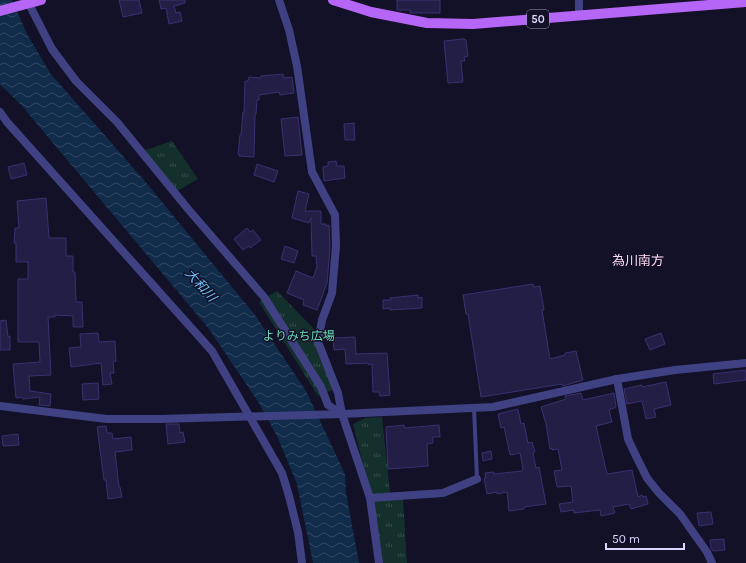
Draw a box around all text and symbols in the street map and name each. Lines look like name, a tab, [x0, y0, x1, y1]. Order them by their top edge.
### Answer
road number: 50	[527, 10, 549, 28]
district label: 為川南方	[612, 253, 664, 268]
water label: 大和川	[182, 265, 221, 306]
park label: よりみち広場	[263, 329, 335, 343]
scale bar	[606, 525, 684, 551]
text: 50 m	[612, 532, 640, 546]

